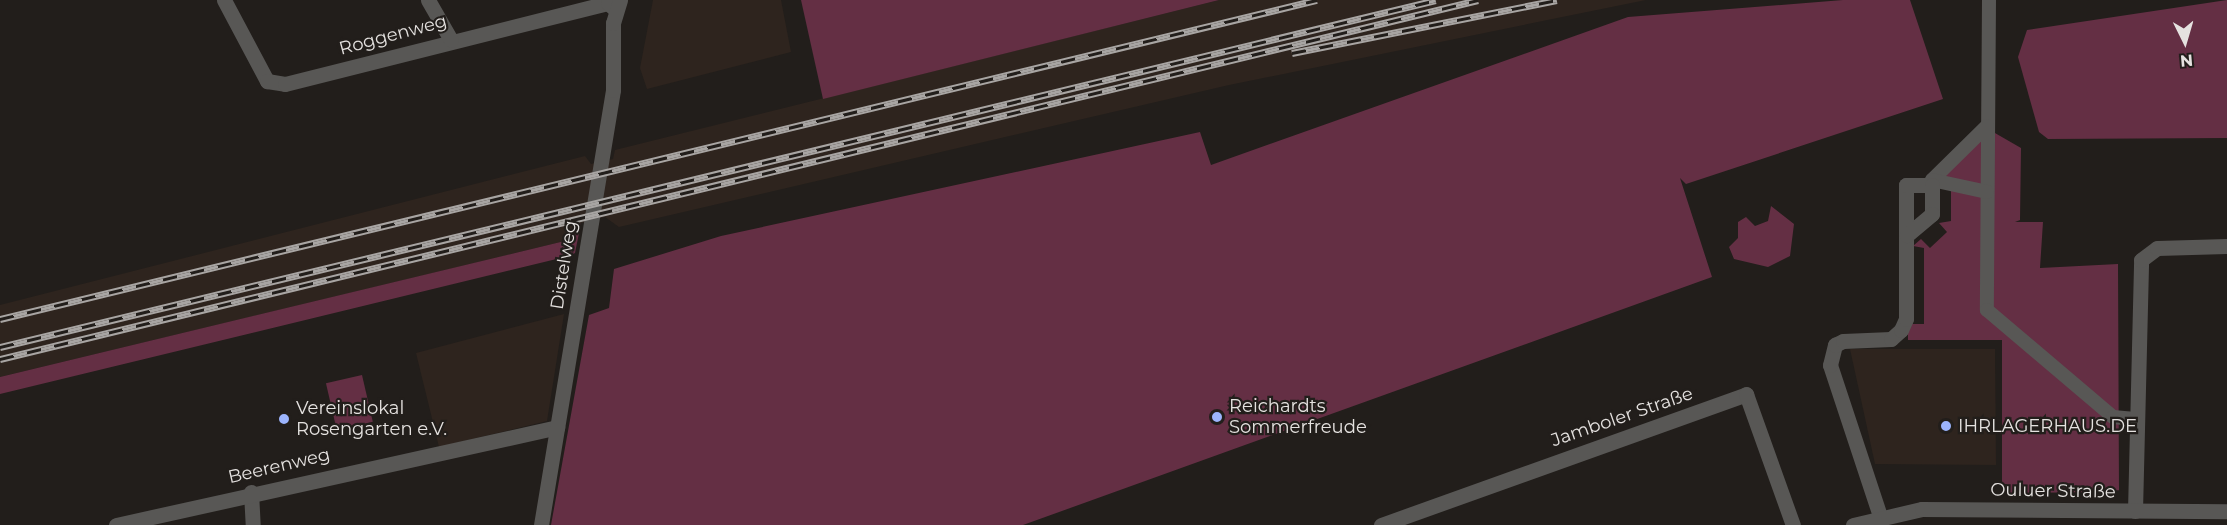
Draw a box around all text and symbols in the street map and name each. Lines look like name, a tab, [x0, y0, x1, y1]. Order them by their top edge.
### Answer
street label: Roggenweg	[337, 10, 449, 60]
north arrow	[2155, 12, 2215, 72]
text: N	[2179, 50, 2194, 70]
street label: Distelweg	[546, 219, 582, 311]
street label: Jamboler Straße	[1548, 383, 1696, 451]
place label: Reichardts Sommerfreude	[1229, 396, 1367, 438]
place label: Vereinslokal Rosengarten e.V.	[296, 398, 447, 440]
marker: Reichardts Sommerfreude	[1210, 410, 1224, 424]
marker: Vereinslokal Rosengarten e.V.	[277, 412, 291, 426]
place label: IHRLAGERHAUS.DE	[1958, 415, 2137, 437]
marker: IHRLAGERHAUS.DE	[1939, 419, 1953, 433]
street label: Beerenweg	[226, 444, 332, 488]
street label: Ouluer Straße	[1990, 479, 2116, 503]

